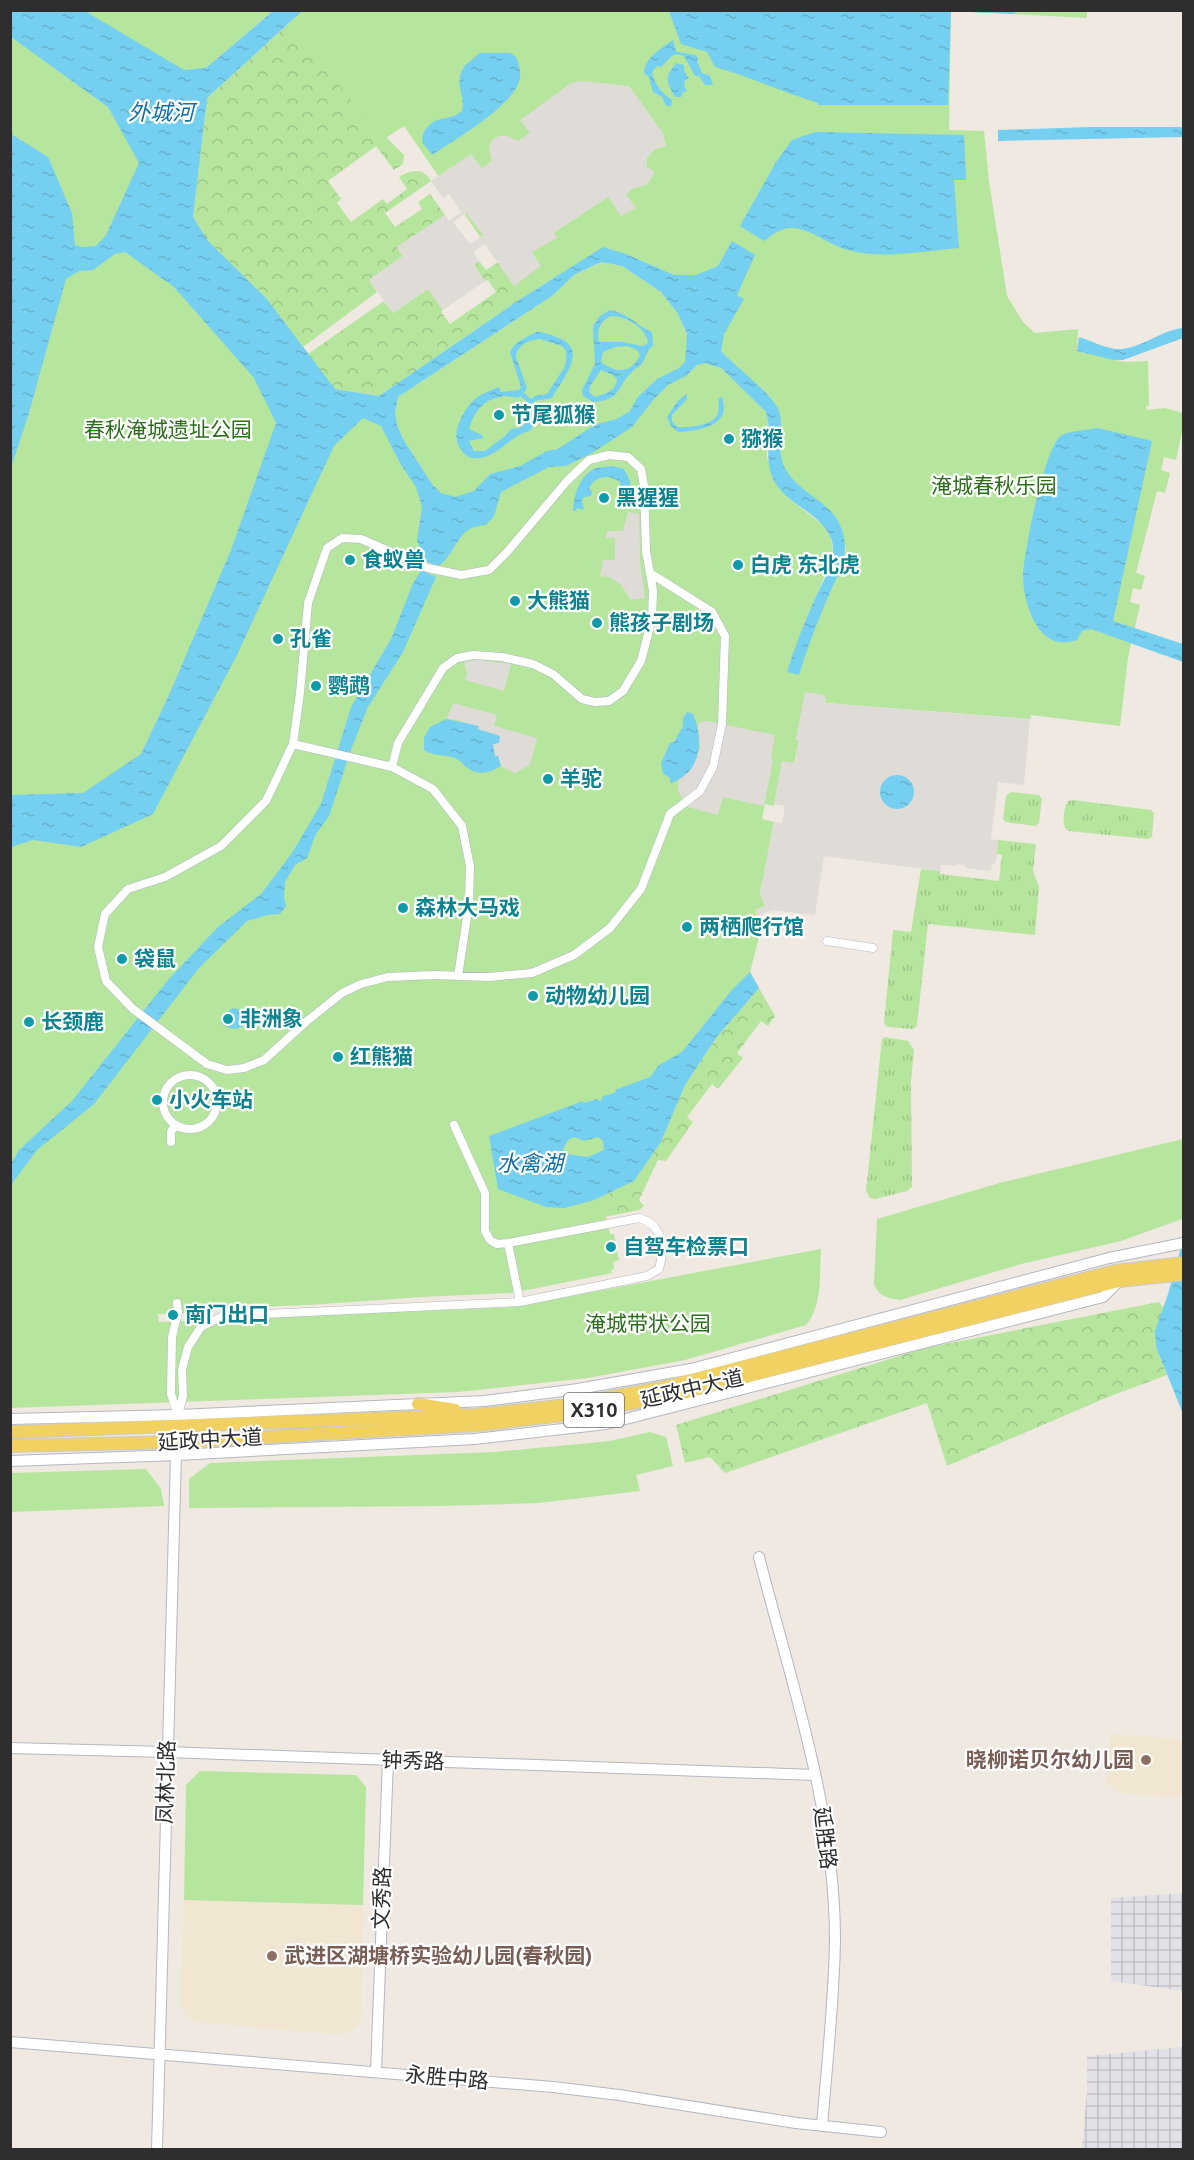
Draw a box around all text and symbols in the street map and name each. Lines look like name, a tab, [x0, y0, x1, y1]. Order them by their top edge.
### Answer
water label: 外城河	[128, 99, 198, 124]
place label: 节尾狐猴	[511, 402, 595, 426]
marker: 节尾狐猴	[492, 408, 506, 422]
park label: 春秋淹城遗址公园	[84, 417, 252, 441]
place label: 猕猴	[741, 426, 783, 450]
marker: 猕猴	[722, 432, 736, 446]
park label: 淹城春秋乐园	[931, 473, 1057, 497]
place label: 黑猩猩	[616, 485, 679, 509]
marker: 黑猩猩	[597, 491, 611, 505]
place label: 食蚁兽	[362, 547, 425, 571]
place label: 白虎 东北虎	[750, 552, 860, 576]
marker: 食蚁兽	[343, 553, 357, 567]
marker: 白虎 东北虎	[731, 558, 745, 572]
place label: 大熊猫	[527, 588, 590, 612]
marker: 大熊猫	[508, 594, 522, 608]
place label: 熊孩子剧场	[609, 610, 714, 634]
marker: 熊孩子剧场	[590, 616, 604, 630]
place label: 孔雀	[290, 626, 332, 650]
marker: 孔雀	[271, 632, 285, 646]
place label: 鹦鹉	[328, 673, 370, 697]
marker: 鹦鹉	[309, 679, 323, 693]
place label: 羊驼	[560, 766, 602, 790]
marker: 羊驼	[541, 772, 555, 786]
place label: 森林大马戏	[415, 895, 520, 919]
marker: 森林大马戏	[396, 901, 410, 915]
place label: 两栖爬行馆	[699, 914, 804, 938]
marker: 两栖爬行馆	[680, 920, 694, 934]
place label: 袋鼠	[134, 946, 176, 970]
marker: 袋鼠	[115, 952, 129, 966]
place label: 动物幼儿园	[545, 983, 650, 1007]
marker: 动物幼儿园	[526, 989, 540, 1003]
place label: 非洲象	[240, 1006, 303, 1030]
place label: 长颈鹿	[41, 1009, 104, 1033]
marker: 非洲象	[221, 1012, 235, 1026]
marker: 长颈鹿	[22, 1015, 36, 1029]
place label: 红熊猫	[350, 1044, 413, 1068]
marker: 红熊猫	[331, 1050, 345, 1064]
place label: 小火车站	[169, 1087, 253, 1111]
marker: 小火车站	[150, 1093, 164, 1107]
water label: 水禽湖	[497, 1150, 566, 1175]
place label: 自驾车检票口	[623, 1234, 749, 1258]
marker: 自驾车检票口	[604, 1240, 618, 1254]
place label: 南门出口	[185, 1302, 269, 1326]
marker: 南门出口	[166, 1308, 180, 1322]
park label: 淹城带状公园	[585, 1311, 711, 1335]
street label: 延政中大道	[638, 1365, 746, 1412]
road number: X310	[564, 1393, 624, 1427]
street label: 延政中大道	[157, 1424, 263, 1454]
street label: 凤林北路	[152, 1740, 178, 1824]
street label: 钟秀路	[381, 1747, 445, 1773]
place label: 晓柳诺贝尔幼儿园	[966, 1747, 1134, 1771]
marker: 晓柳诺贝尔幼儿园	[1139, 1753, 1153, 1767]
street label: 延胜路	[810, 1805, 842, 1871]
street label: 文秀路	[368, 1866, 394, 1930]
place label: 武进区湖塘桥实验幼儿园(春秋园)	[284, 1943, 593, 1967]
marker: 武进区湖塘桥实验幼儿园(春秋园)	[265, 1949, 279, 1963]
street label: 永胜中路	[404, 2061, 490, 2093]

